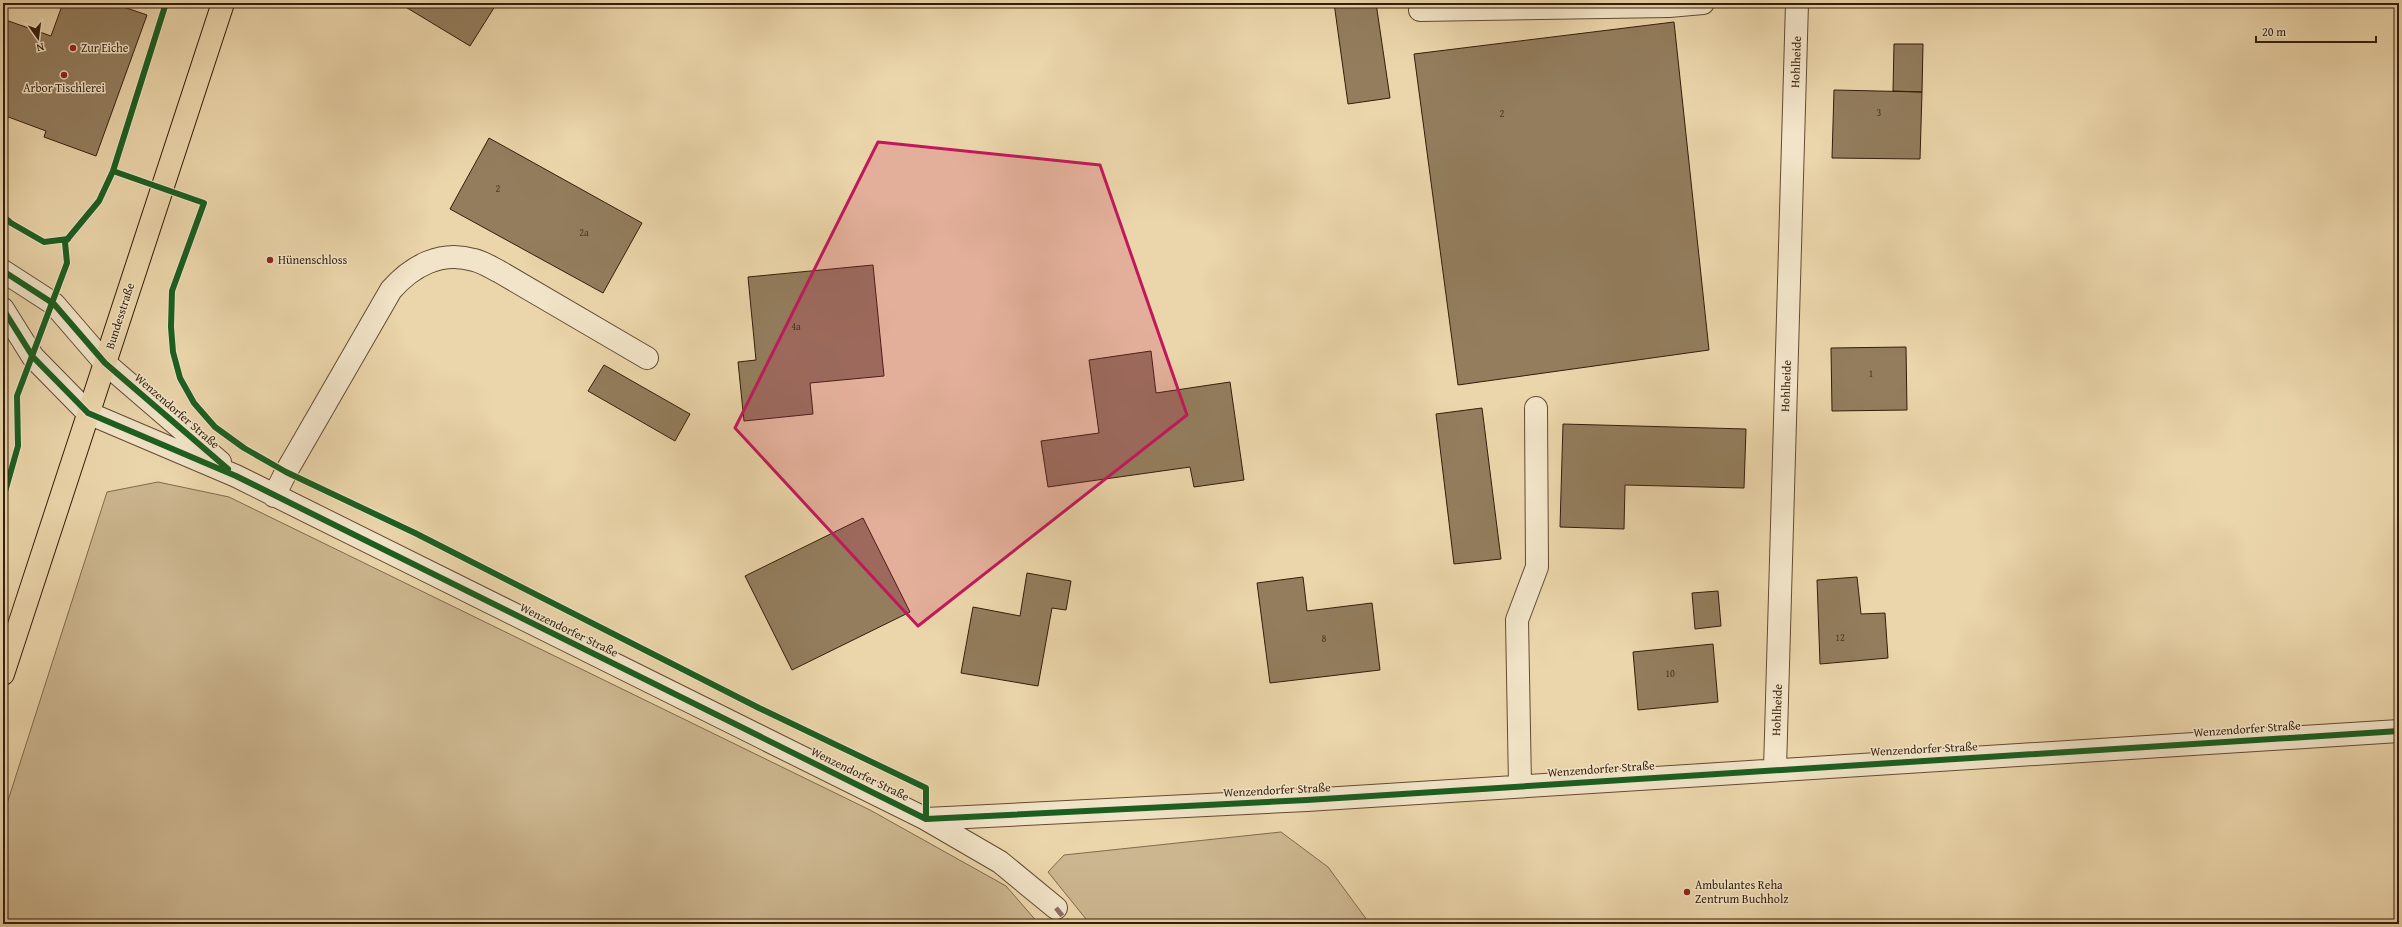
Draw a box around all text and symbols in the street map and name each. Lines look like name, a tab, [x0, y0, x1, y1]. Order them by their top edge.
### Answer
north arrow	[18, 18, 58, 58]
scale bar	[2256, 18, 2376, 44]
text: 20 m	[2262, 23, 2286, 40]
street label: Hohlheide	[1786, 35, 1805, 88]
text: N	[34, 39, 46, 57]
place label: Zur Eiche	[81, 39, 129, 56]
marker: Zur Eiche	[68, 43, 78, 53]
marker: Arbor Tischlerei	[59, 70, 69, 80]
place label: Arbor Tischlerei	[23, 79, 105, 96]
house number: 3	[1877, 105, 1882, 120]
house number: 2	[1500, 106, 1505, 121]
house number: 2	[496, 181, 501, 196]
house number: 2a	[579, 225, 589, 240]
place label: Hünenschloss	[278, 251, 347, 268]
marker: Hünenschloss	[265, 255, 275, 265]
street label: Bundesstraße	[101, 280, 138, 351]
house number: 4a	[791, 319, 801, 334]
street label: Hohlheide	[1776, 359, 1795, 412]
house number: 1	[1869, 366, 1874, 381]
street label: Wenzendorfer Straße	[131, 369, 224, 453]
street label: Wenzendorfer Straße	[517, 598, 622, 661]
house number: 12	[1835, 630, 1845, 645]
house number: 8	[1322, 631, 1327, 646]
house number: 10	[1665, 666, 1675, 681]
street label: Hohlheide	[1767, 683, 1786, 736]
street label: Wenzendorfer Straße	[2193, 716, 2302, 741]
street label: Wenzendorfer Straße	[1870, 737, 1978, 760]
street label: Wenzendorfer Straße	[808, 742, 913, 805]
street label: Wenzendorfer Straße	[1547, 756, 1656, 781]
street label: Wenzendorfer Straße	[1223, 778, 1331, 801]
place label: Ambulantes Reha Zentrum Buchholz	[1695, 876, 1789, 907]
marker: Ambulantes Reha Zentrum Buchholz	[1682, 887, 1692, 897]

